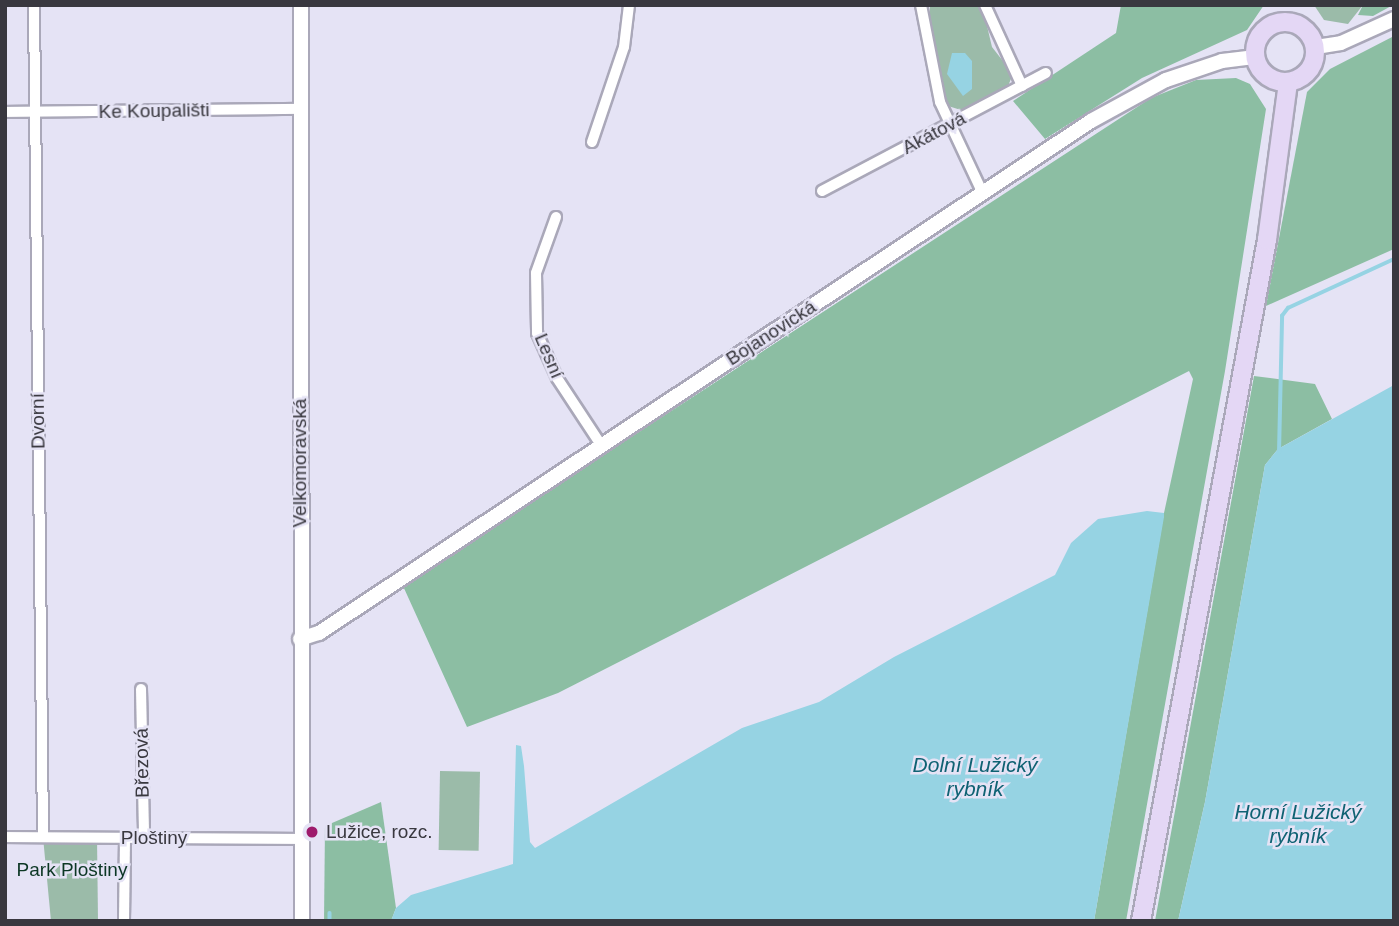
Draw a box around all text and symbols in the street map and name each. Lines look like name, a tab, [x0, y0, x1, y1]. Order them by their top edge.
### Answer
street label: Ke Koupališti	[98, 99, 210, 123]
street label: Akátová	[898, 107, 970, 159]
street label: Bojanovická	[722, 296, 820, 370]
street label: Lesní	[529, 330, 569, 382]
street label: Dvorní	[26, 393, 50, 449]
street label: Velkomoravská	[289, 399, 311, 527]
street label: Březová	[130, 728, 154, 798]
water label: Dolní Lužický rybník	[913, 752, 1037, 802]
water label: Horní Lužický rybník	[1234, 799, 1362, 849]
place label: Lužice, rozc.	[326, 821, 433, 843]
marker: Lužice, rozc.	[304, 824, 320, 840]
street label: Ploštiny	[121, 827, 187, 849]
park label: Park Ploštiny	[17, 859, 127, 881]

